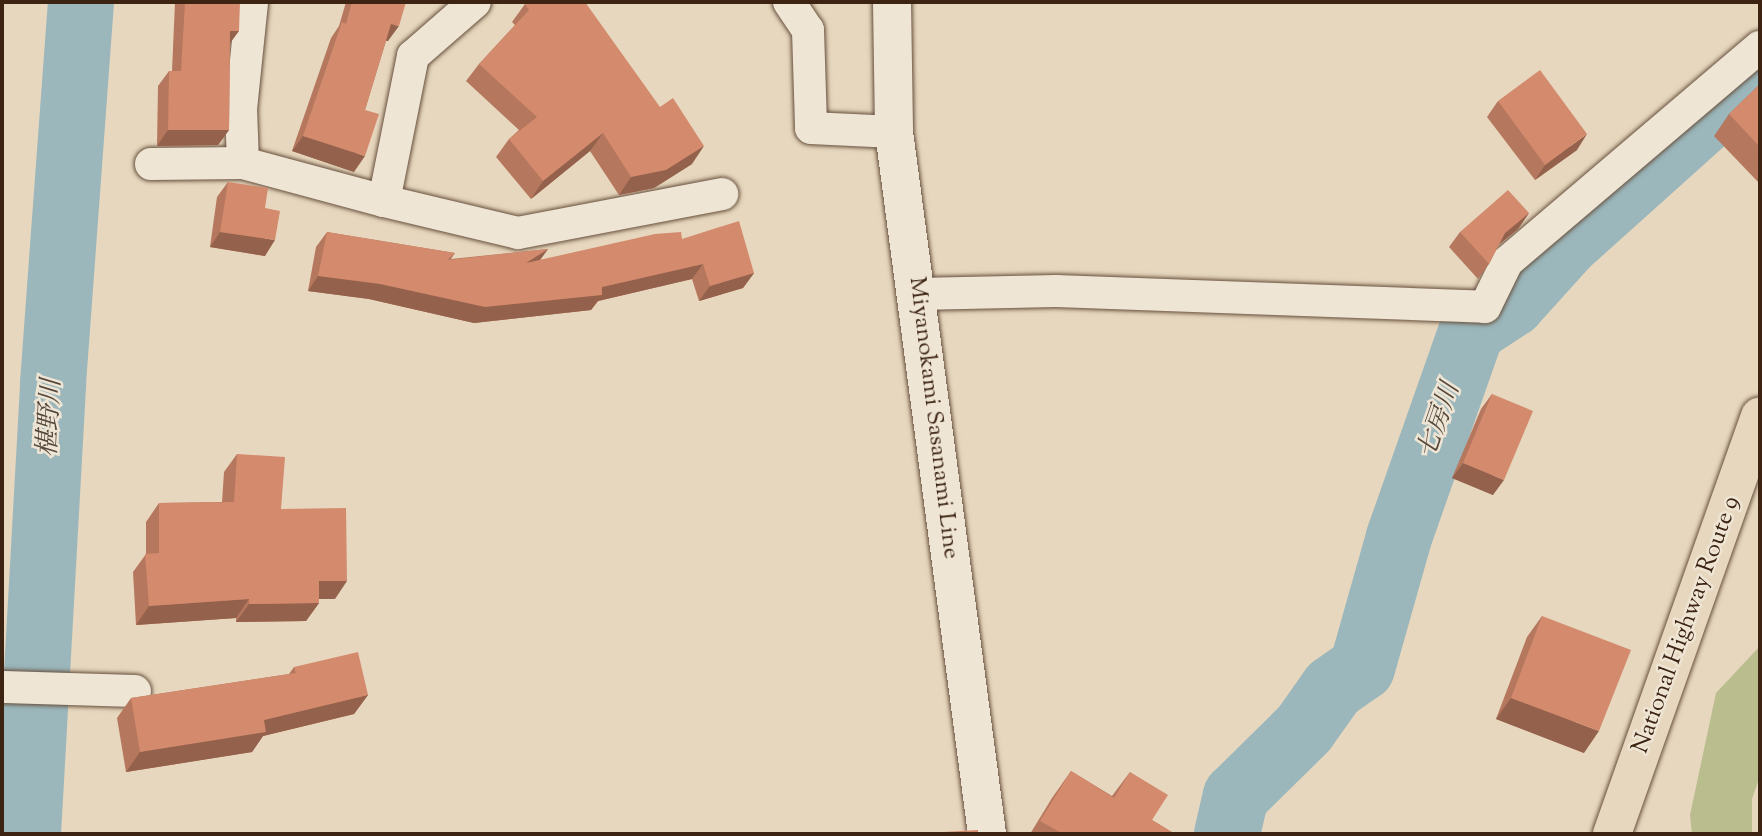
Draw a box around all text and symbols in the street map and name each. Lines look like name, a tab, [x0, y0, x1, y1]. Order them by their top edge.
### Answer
street label: Miyanokami Sasanami Line	[901, 275, 965, 561]
water label: 椹野川	[33, 378, 69, 458]
water label: 七房川	[1413, 379, 1467, 463]
street label: National Highway Route 9	[1627, 492, 1747, 758]

